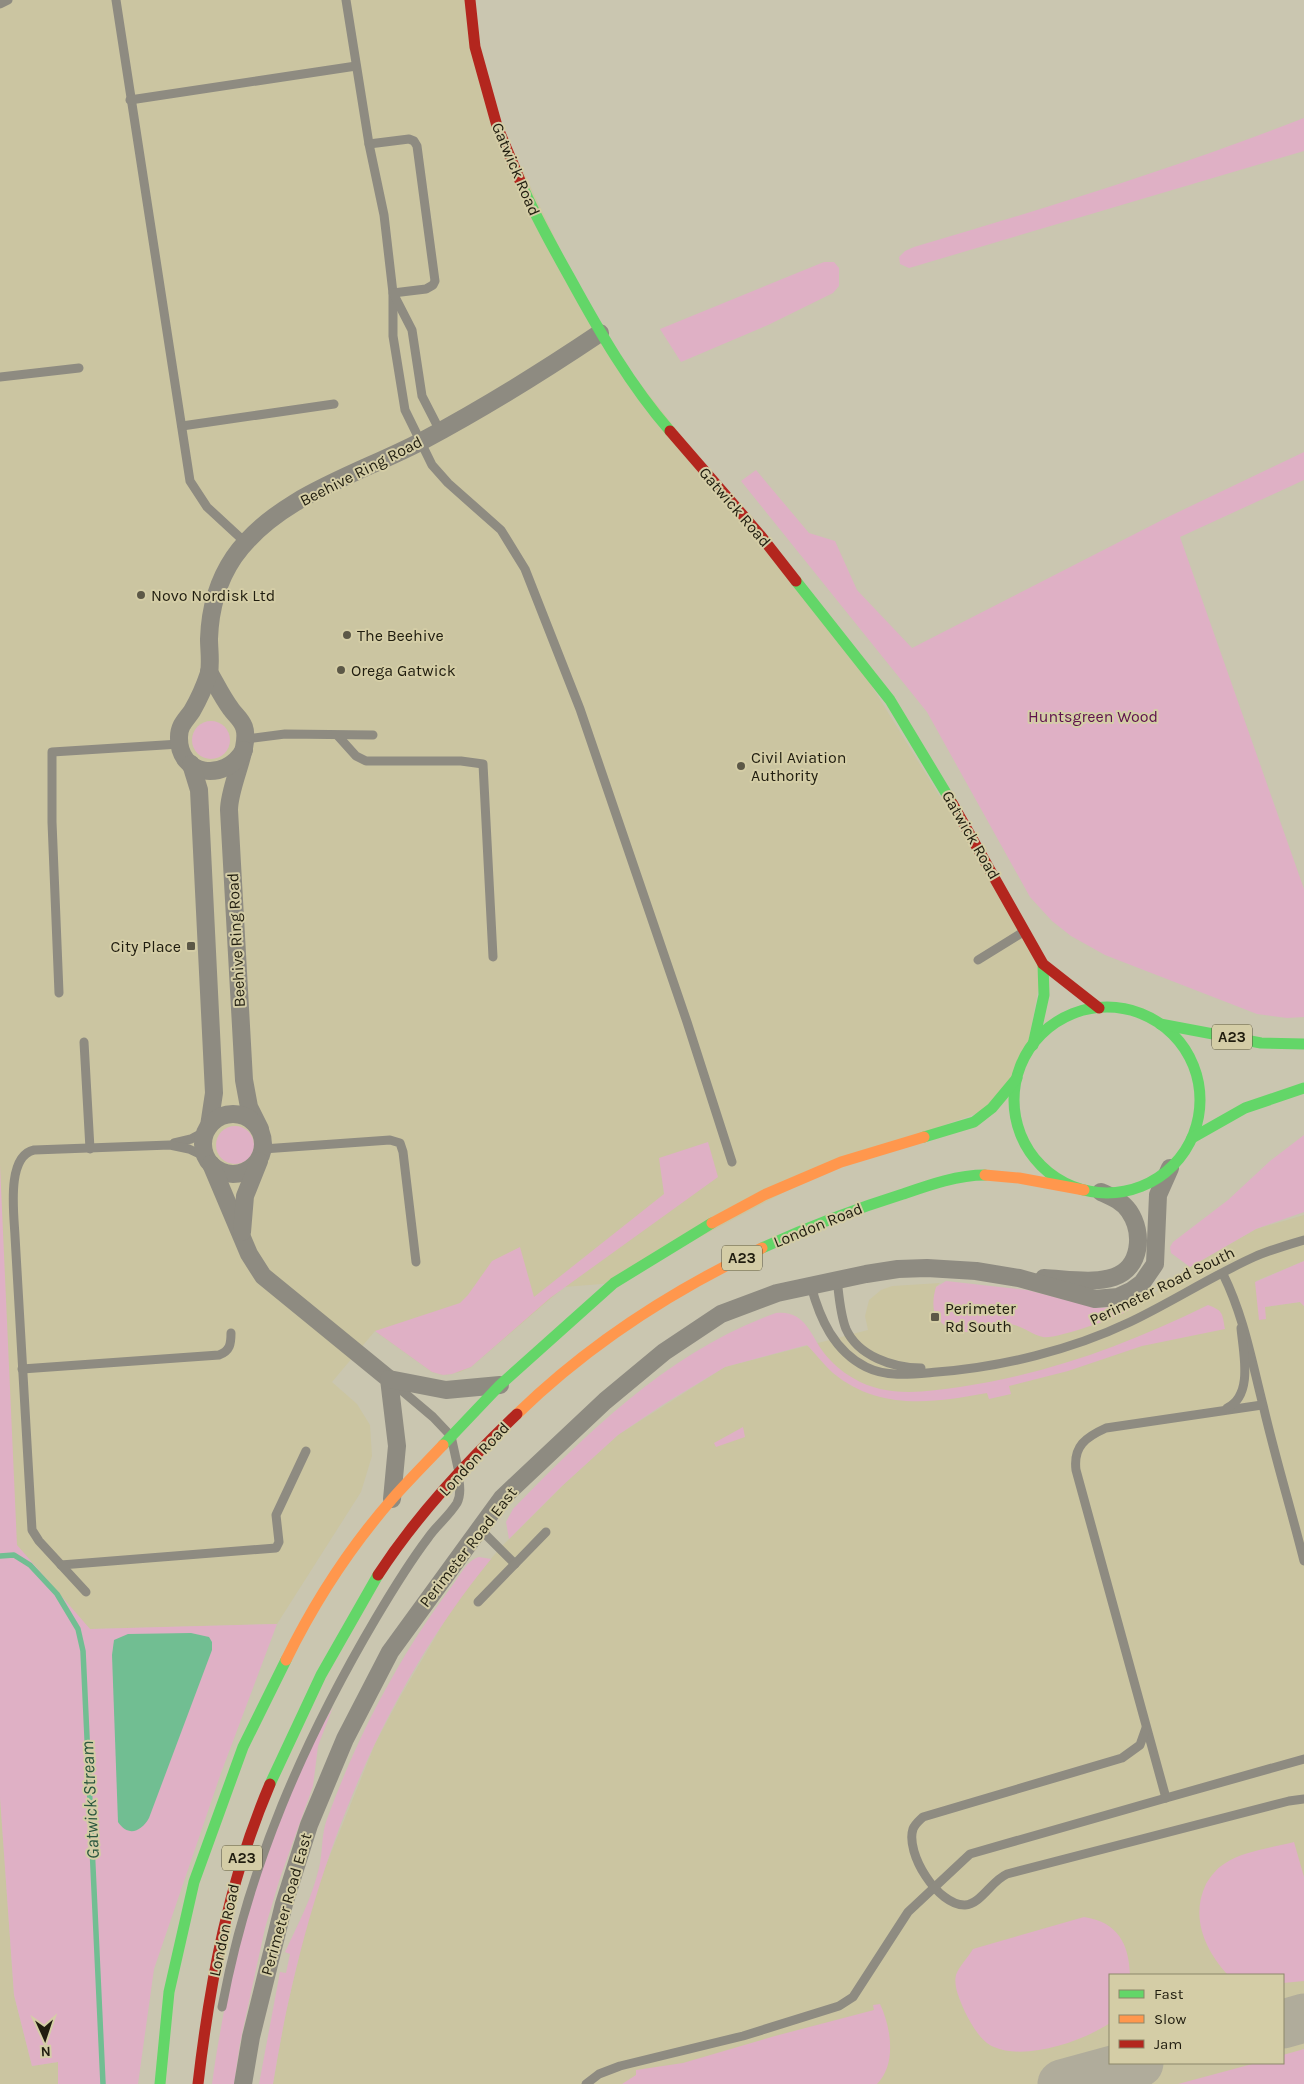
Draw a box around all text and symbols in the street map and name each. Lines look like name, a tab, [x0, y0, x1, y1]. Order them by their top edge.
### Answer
street label: Gatwick Road	[488, 120, 544, 218]
street label: Beehive Ring Road	[297, 432, 425, 510]
street label: Gatwick Road	[695, 463, 775, 551]
place label: Novo Nordisk Ltd	[151, 586, 275, 605]
marker: Novo Nordisk Ltd	[135, 589, 147, 601]
place label: The Beehive	[357, 626, 444, 645]
marker: The Beehive	[341, 629, 353, 641]
place label: Orega Gatwick	[351, 661, 456, 680]
marker: Orega Gatwick	[335, 664, 347, 676]
park label: Huntsgreen Wood	[1028, 707, 1158, 726]
place label: Civil Aviation Authority	[751, 748, 846, 785]
marker: Civil Aviation Authority	[735, 760, 747, 772]
street label: Gatwick Road	[938, 787, 1004, 883]
street label: Beehive Ring Road	[223, 872, 249, 1008]
place label: City Place	[111, 937, 181, 956]
marker: City Place	[185, 940, 197, 952]
road number: A23	[1212, 1024, 1252, 1050]
street label: London Road	[771, 1199, 865, 1251]
street label: Perimeter Road South	[1086, 1243, 1238, 1329]
road number: A23	[722, 1246, 762, 1270]
place label: Perimeter Rd South	[945, 1299, 1016, 1336]
marker: Perimeter Rd South	[929, 1311, 941, 1323]
street label: London Road	[435, 1418, 513, 1500]
street label: Perimeter Road East	[415, 1483, 521, 1611]
water label: Gatwick Stream	[76, 1740, 104, 1860]
street label: Perimeter Road East	[257, 1830, 315, 1978]
road number: A23	[222, 1846, 262, 1870]
street label: London Road	[205, 1882, 243, 1978]
legend	[1109, 1974, 1284, 2064]
text: Fast	[1154, 1985, 1184, 2003]
text: Slow	[1154, 2010, 1186, 2028]
north arrow	[20, 2014, 70, 2064]
text: Jam	[1154, 2035, 1182, 2053]
text: N	[40, 2043, 51, 2060]

